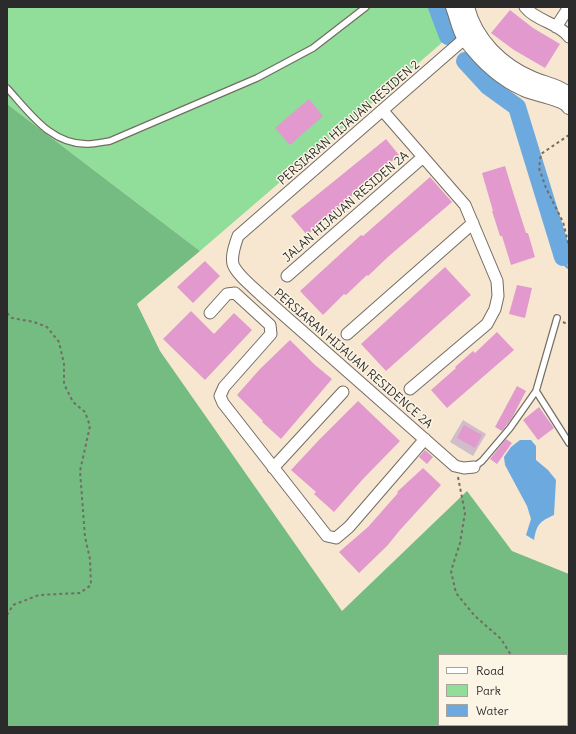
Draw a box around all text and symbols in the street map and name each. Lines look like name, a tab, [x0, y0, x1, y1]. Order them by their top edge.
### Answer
street label: PERSIARAN HIJAUAN RESIDEN 2	[275, 58, 423, 188]
street label: JALAN HIJAUAN RESIDEN 2A	[280, 149, 412, 265]
street label: PERSIARAN HIJAUAN RESIDENCE 2A	[271, 286, 435, 432]
legend	[438, 654, 568, 726]
text: Road	[476, 663, 504, 678]
text: Park	[476, 683, 501, 698]
text: Water	[476, 703, 509, 718]

